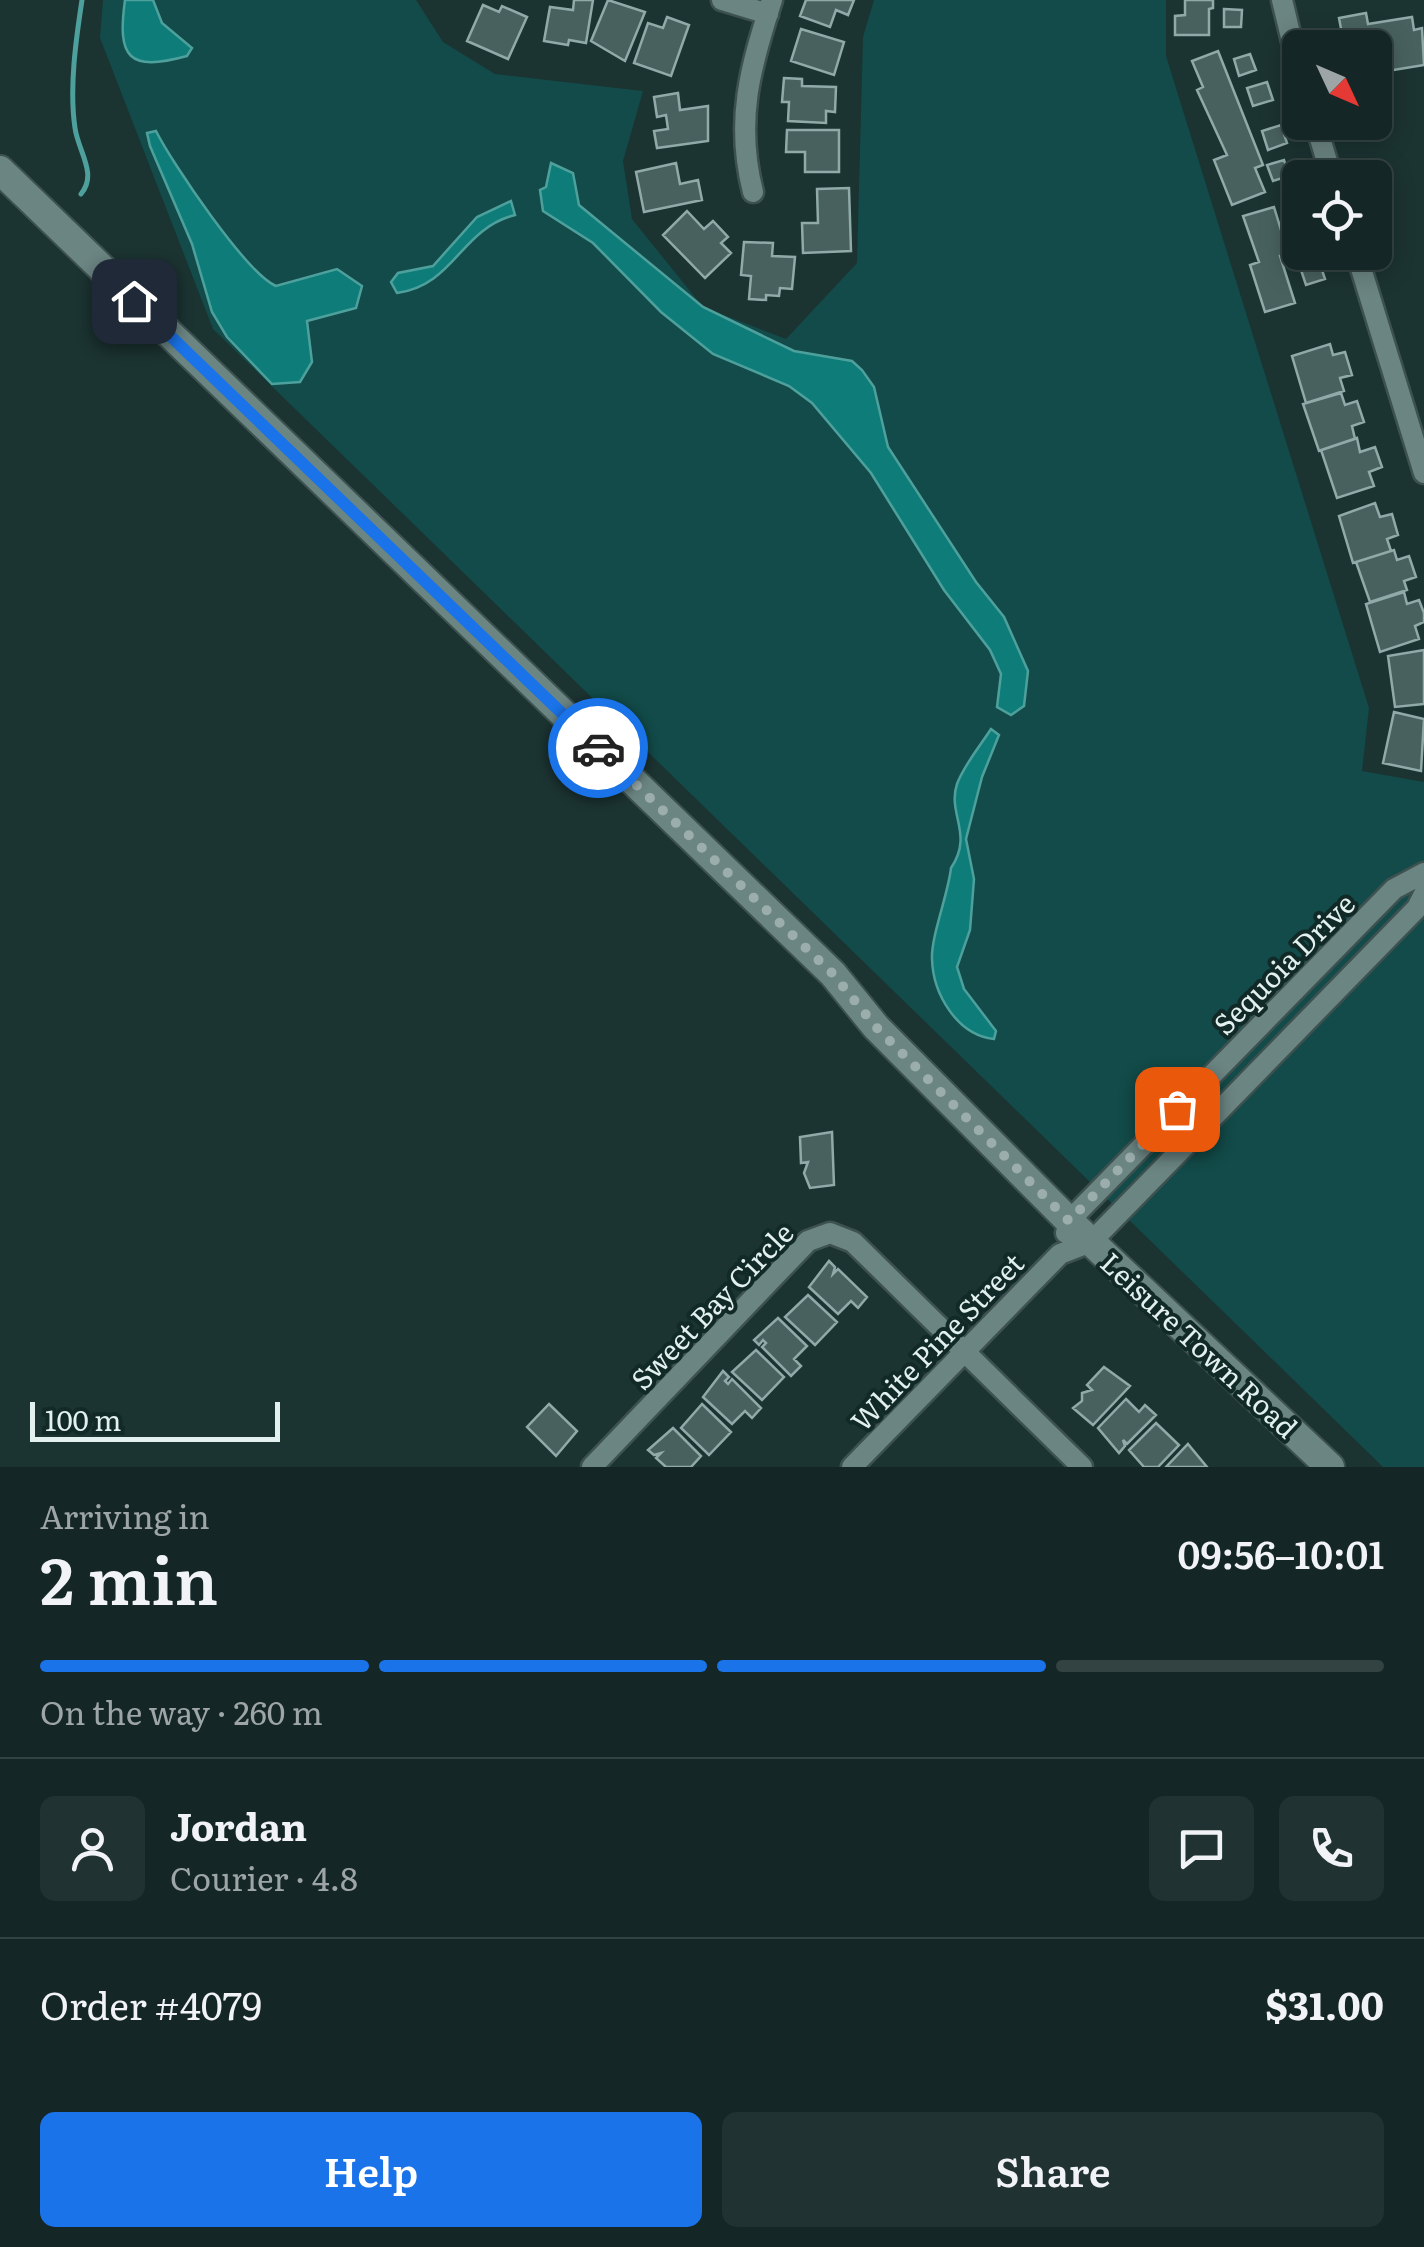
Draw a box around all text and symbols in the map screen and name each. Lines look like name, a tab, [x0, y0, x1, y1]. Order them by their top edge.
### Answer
north arrow	[1282, 30, 1392, 140]
map controls	[1282, 30, 1392, 270]
button: locate	[1282, 160, 1392, 270]
pin	[92, 259, 177, 344]
icon: home	[107, 274, 162, 329]
courier	[548, 698, 648, 798]
icon: car	[571, 721, 626, 776]
street label: Sequoia Drive	[1203, 883, 1363, 1043]
pin	[1135, 1067, 1220, 1152]
icon: bag	[1150, 1082, 1205, 1137]
street label: Sweet Bay Circle	[620, 1212, 802, 1398]
street label: Leisure Town Road	[1092, 1241, 1308, 1447]
street label: White Pine Street	[840, 1242, 1033, 1440]
scale bar	[30, 1397, 280, 1442]
text: 100 m	[45, 1398, 122, 1440]
text: Arriving in	[40, 1491, 210, 1539]
text: 09:56–10:01	[1178, 1524, 1384, 1581]
text: 2 min	[40, 1528, 218, 1625]
text: On the way · 260 m	[40, 1687, 323, 1735]
button: person	[40, 1796, 145, 1901]
text: Jordan	[170, 1796, 307, 1853]
button: chat	[1149, 1796, 1254, 1901]
button: phone	[1279, 1796, 1384, 1901]
text: Courier · 4.8	[170, 1853, 358, 1901]
text: Order #4079	[40, 1975, 262, 2032]
text: $31.00	[1265, 1975, 1384, 2032]
button: Help	[40, 2112, 702, 2227]
button: Share	[722, 2112, 1384, 2227]

